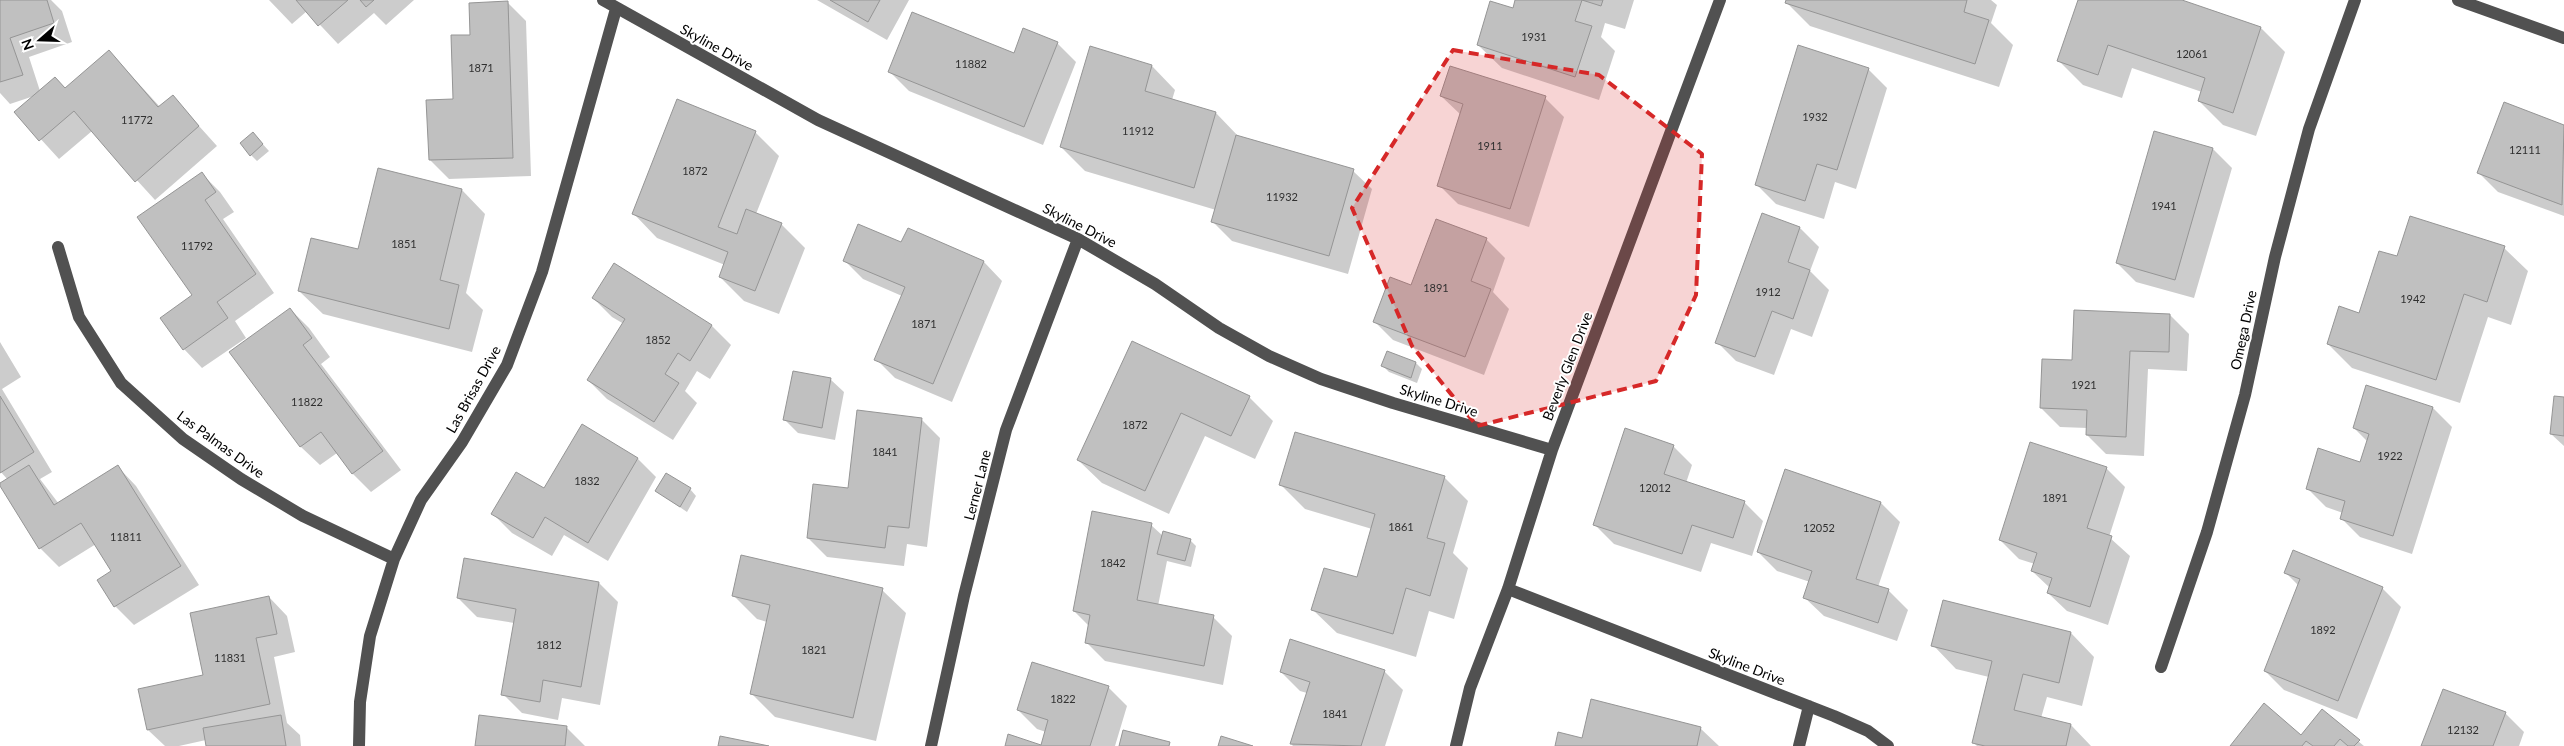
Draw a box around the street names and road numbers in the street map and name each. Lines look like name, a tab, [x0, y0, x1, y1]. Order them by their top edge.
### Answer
street label: Skyline Drive	[678, 20, 756, 74]
street label: Skyline Drive	[1040, 199, 1120, 251]
street label: Omega Drive	[2226, 289, 2260, 371]
street label: Beverly Glen Drive	[1538, 309, 1596, 423]
street label: Las Brisas Drive	[442, 342, 504, 436]
street label: Skyline Drive	[1398, 380, 1480, 420]
street label: Las Palmas Drive	[174, 407, 268, 481]
street label: Lerner Lane	[960, 448, 994, 522]
street label: Skyline Drive	[1706, 644, 1788, 688]

